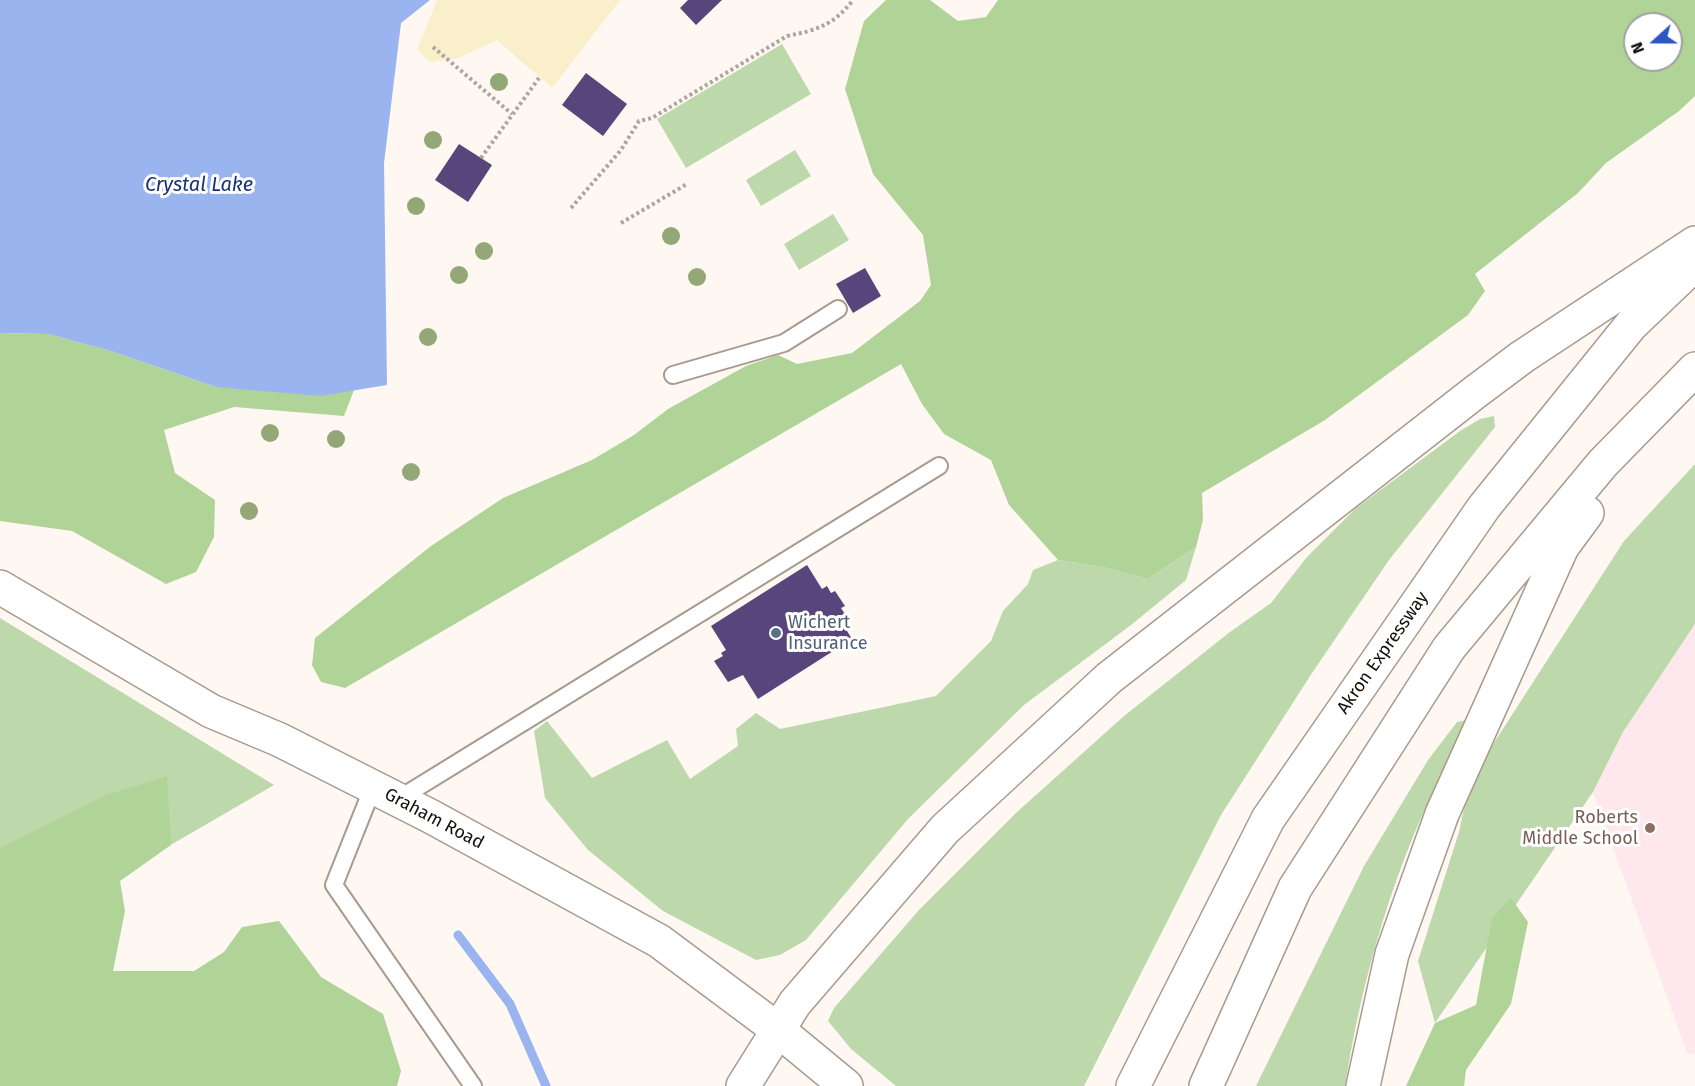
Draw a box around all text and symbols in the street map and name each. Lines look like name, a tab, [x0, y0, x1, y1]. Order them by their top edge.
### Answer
north arrow	[1623, 12, 1683, 72]
text: N	[1627, 40, 1648, 56]
water label: Crystal Lake	[145, 173, 253, 197]
street label: Akron Expressway	[1333, 588, 1433, 718]
place label: Wichert Insurance	[788, 612, 867, 654]
marker: Wichert Insurance	[769, 626, 783, 640]
street label: Graham Road	[381, 784, 487, 854]
place label: Roberts Middle School	[1522, 807, 1638, 850]
marker: Roberts Middle School	[1643, 821, 1657, 835]

